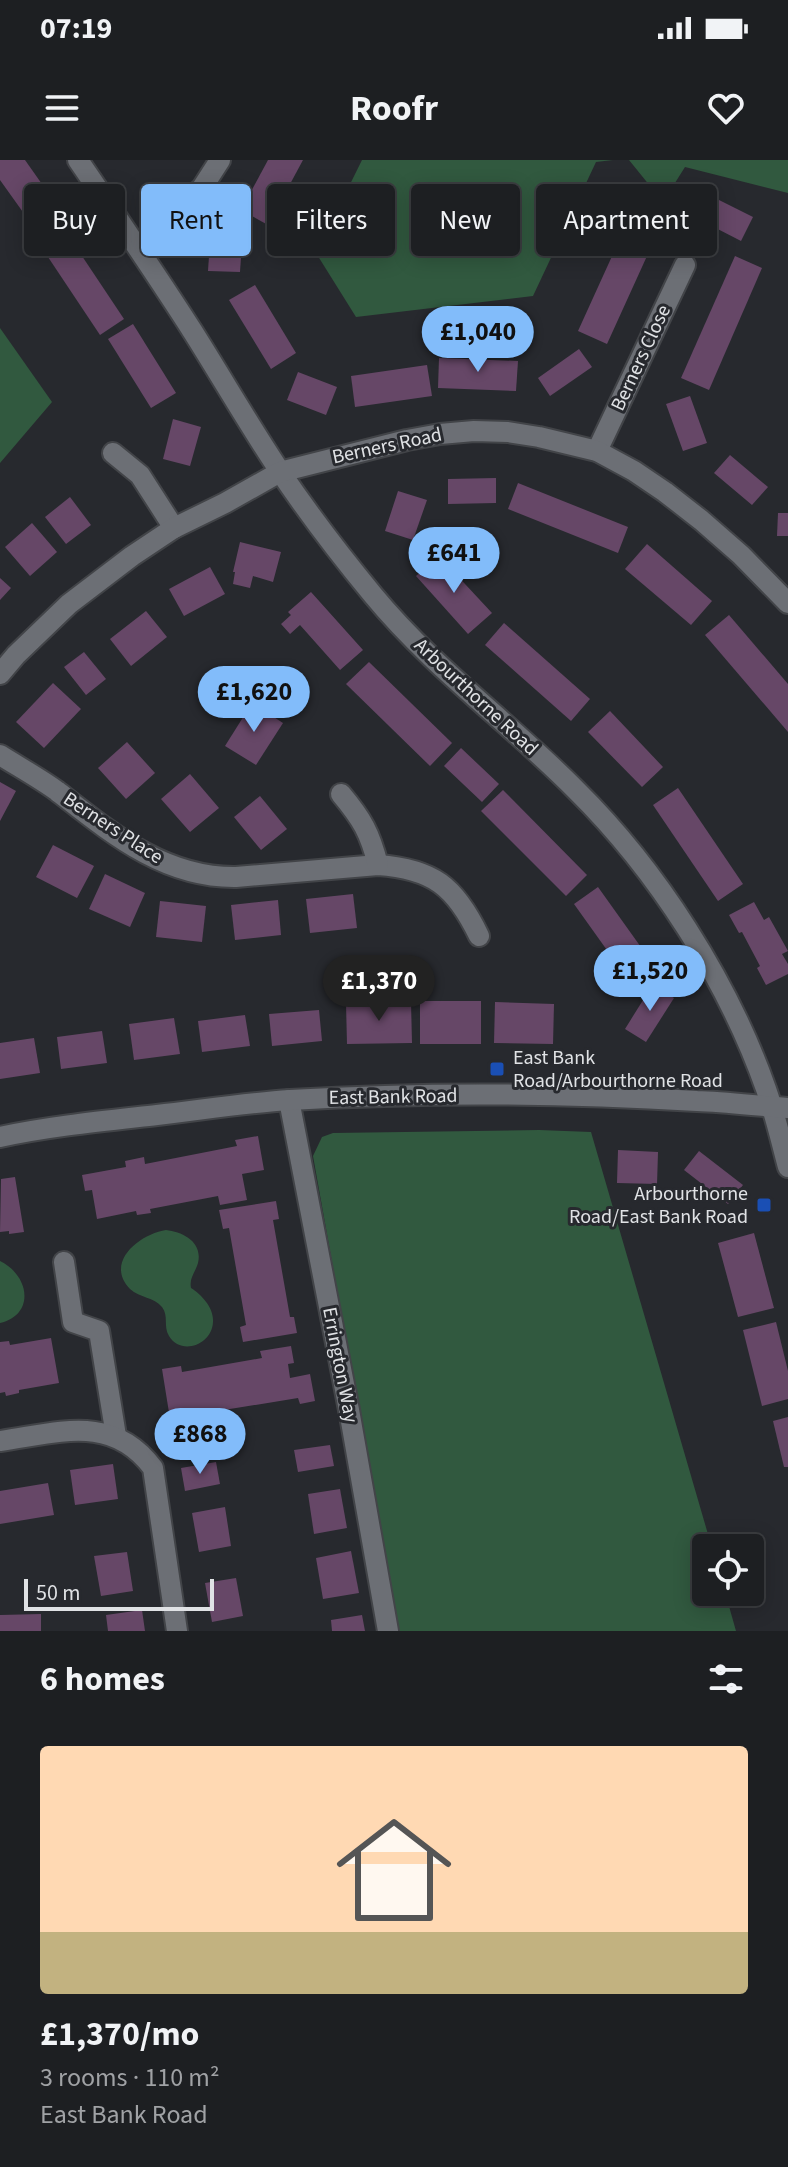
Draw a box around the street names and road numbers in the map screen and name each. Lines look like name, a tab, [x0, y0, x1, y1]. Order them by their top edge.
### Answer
street label: Berners Close	[604, 300, 678, 416]
street label: Berners Road	[329, 421, 445, 471]
street label: Arbourthorne Road	[408, 632, 544, 762]
street label: Berners Place	[58, 785, 168, 871]
street label: East Bank Road	[328, 1082, 458, 1112]
street label: Errington Way	[315, 1305, 365, 1426]

